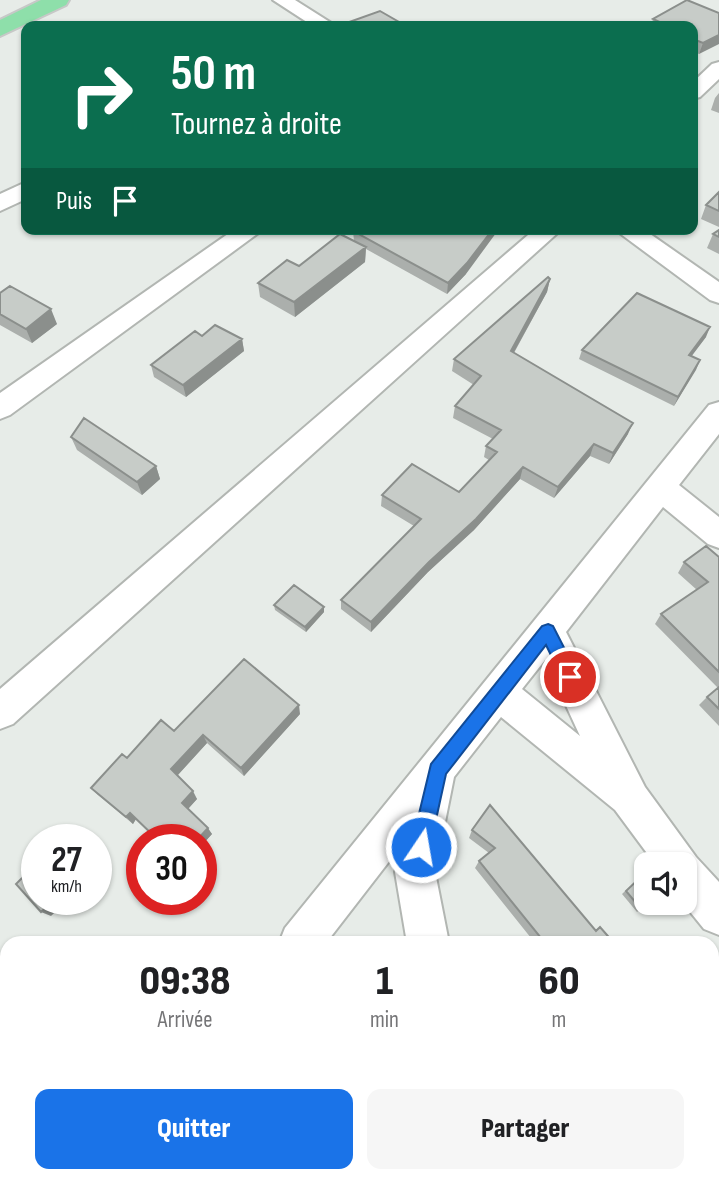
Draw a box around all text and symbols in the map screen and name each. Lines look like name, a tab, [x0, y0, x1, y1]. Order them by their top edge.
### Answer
text: 50 m	[171, 45, 256, 104]
icon: right	[56, 49, 147, 140]
text: Tournez à droite	[171, 105, 342, 144]
icon: arrive	[106, 182, 144, 220]
text: Puis	[56, 186, 92, 217]
pin	[540, 647, 600, 707]
icon: arrive	[551, 658, 589, 696]
position arrow	[384, 810, 458, 884]
speed limit sign: 30	[126, 824, 217, 915]
text: 27	[51, 839, 82, 882]
map controls	[634, 852, 697, 915]
button: sound	[634, 852, 697, 915]
text: km/h	[51, 876, 82, 897]
text: 09:38	[140, 956, 231, 1007]
text: 1	[376, 956, 393, 1007]
text: 60	[538, 956, 579, 1007]
text: Arrivée	[158, 1006, 213, 1034]
text: min	[370, 1006, 399, 1034]
text: m	[552, 1006, 566, 1034]
button: Quitter	[35, 1089, 353, 1169]
button: Partager	[367, 1089, 684, 1169]

